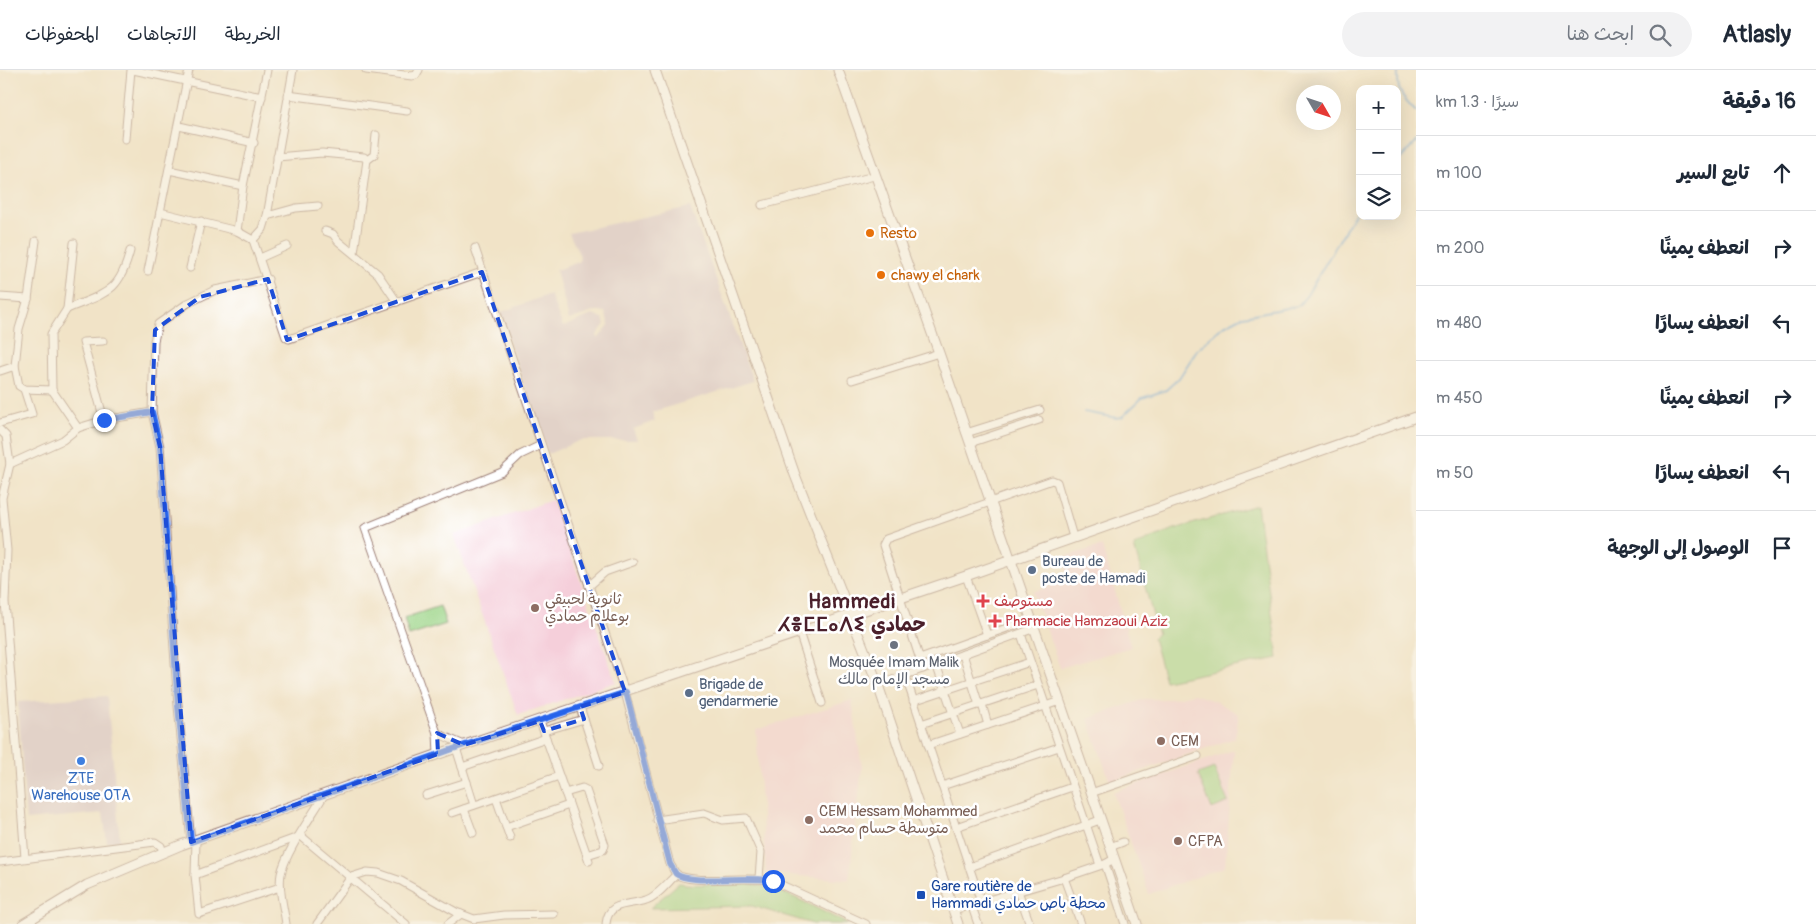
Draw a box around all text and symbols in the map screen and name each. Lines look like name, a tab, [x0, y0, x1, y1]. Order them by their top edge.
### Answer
search box	[1342, 12, 1692, 57]
text: Atlasly	[1722, 20, 1791, 49]
icon: search	[1646, 21, 1674, 49]
text: ابحث هنا	[1567, 22, 1634, 46]
text: المحفوظات	[25, 23, 99, 46]
text: الاتجاهات	[127, 23, 197, 46]
text: الخريطة	[225, 23, 281, 46]
north arrow	[1296, 85, 1341, 130]
map controls	[1356, 85, 1401, 220]
button: +	[1356, 85, 1401, 130]
text: 16 دقيقة	[1723, 88, 1796, 115]
text: سيرًا · 1.3 km	[1436, 92, 1519, 112]
button: −	[1356, 130, 1401, 175]
icon: ahead	[1768, 159, 1796, 187]
text: تابع السير	[1677, 161, 1749, 185]
text: 100 m	[1436, 163, 1482, 183]
button: layers	[1356, 175, 1401, 220]
place label: Resto	[880, 224, 917, 243]
marker: Resto	[864, 227, 876, 239]
icon: right	[1768, 234, 1796, 262]
text: انعطف يمينًا	[1660, 236, 1749, 260]
text: 200 m	[1436, 238, 1485, 258]
place label: chawy el chark	[891, 266, 981, 285]
marker: chawy el chark	[875, 269, 887, 281]
icon: left	[1768, 309, 1796, 337]
text: انعطف يسارًا	[1655, 311, 1749, 335]
text: 480 m	[1436, 313, 1482, 333]
icon: right	[1768, 384, 1796, 412]
text: انعطف يمينًا	[1660, 386, 1749, 410]
text: 450 m	[1436, 388, 1483, 408]
route end	[93, 409, 116, 432]
icon: left	[1768, 459, 1796, 487]
text: انعطف يسارًا	[1655, 461, 1749, 485]
text: 50 m	[1436, 463, 1473, 483]
icon: arrive	[1768, 534, 1796, 562]
text: الوصول إلى الوجهة	[1607, 536, 1749, 560]
place label: Bureau de poste de Hamadi	[1042, 552, 1146, 588]
marker: Bureau de poste de Hamadi	[1026, 564, 1038, 576]
district label: Hammedi ⵃⴻⵎⵎⴰⴷⵉ حمادي	[777, 589, 926, 640]
place label: ثانوية لحبيقي بوعلام حمادي	[545, 590, 629, 627]
place label: مستوصف	[994, 592, 1053, 611]
marker: مستوصف	[976, 594, 990, 608]
marker: ثانوية لحبيقي بوعلام حمادي	[529, 602, 541, 614]
place label: Pharmacie Hamzaoui Aziz	[1005, 612, 1168, 631]
marker: Pharmacie Hamzaoui Aziz	[989, 615, 1001, 627]
marker: Mosquée Imam Malik مسجد الإمام مالك	[888, 639, 900, 651]
place label: Mosquée Imam Malik مسجد الإمام مالك	[829, 653, 960, 690]
place label: Brigade de gendarmerie	[699, 675, 779, 711]
marker: Brigade de gendarmerie	[683, 687, 695, 699]
place label: CEM	[1171, 732, 1199, 751]
marker: CEM	[1155, 735, 1167, 747]
marker: ZTE Warehouse OTA	[75, 755, 87, 767]
place label: ZTE Warehouse OTA	[31, 769, 131, 805]
place label: CEM Hessam Mohammed متوسطة حسام محمد	[819, 802, 978, 839]
marker: CEM Hessam Mohammed متوسطة حسام محمد	[803, 814, 815, 826]
place label: CFPA	[1188, 832, 1223, 851]
marker: CFPA	[1172, 835, 1184, 847]
route start	[762, 870, 785, 893]
place label: Gare routière de Hammadi محطة باص حمادي	[931, 877, 1106, 914]
marker: Gare routière de Hammadi محطة باص حمادي	[915, 889, 927, 901]

